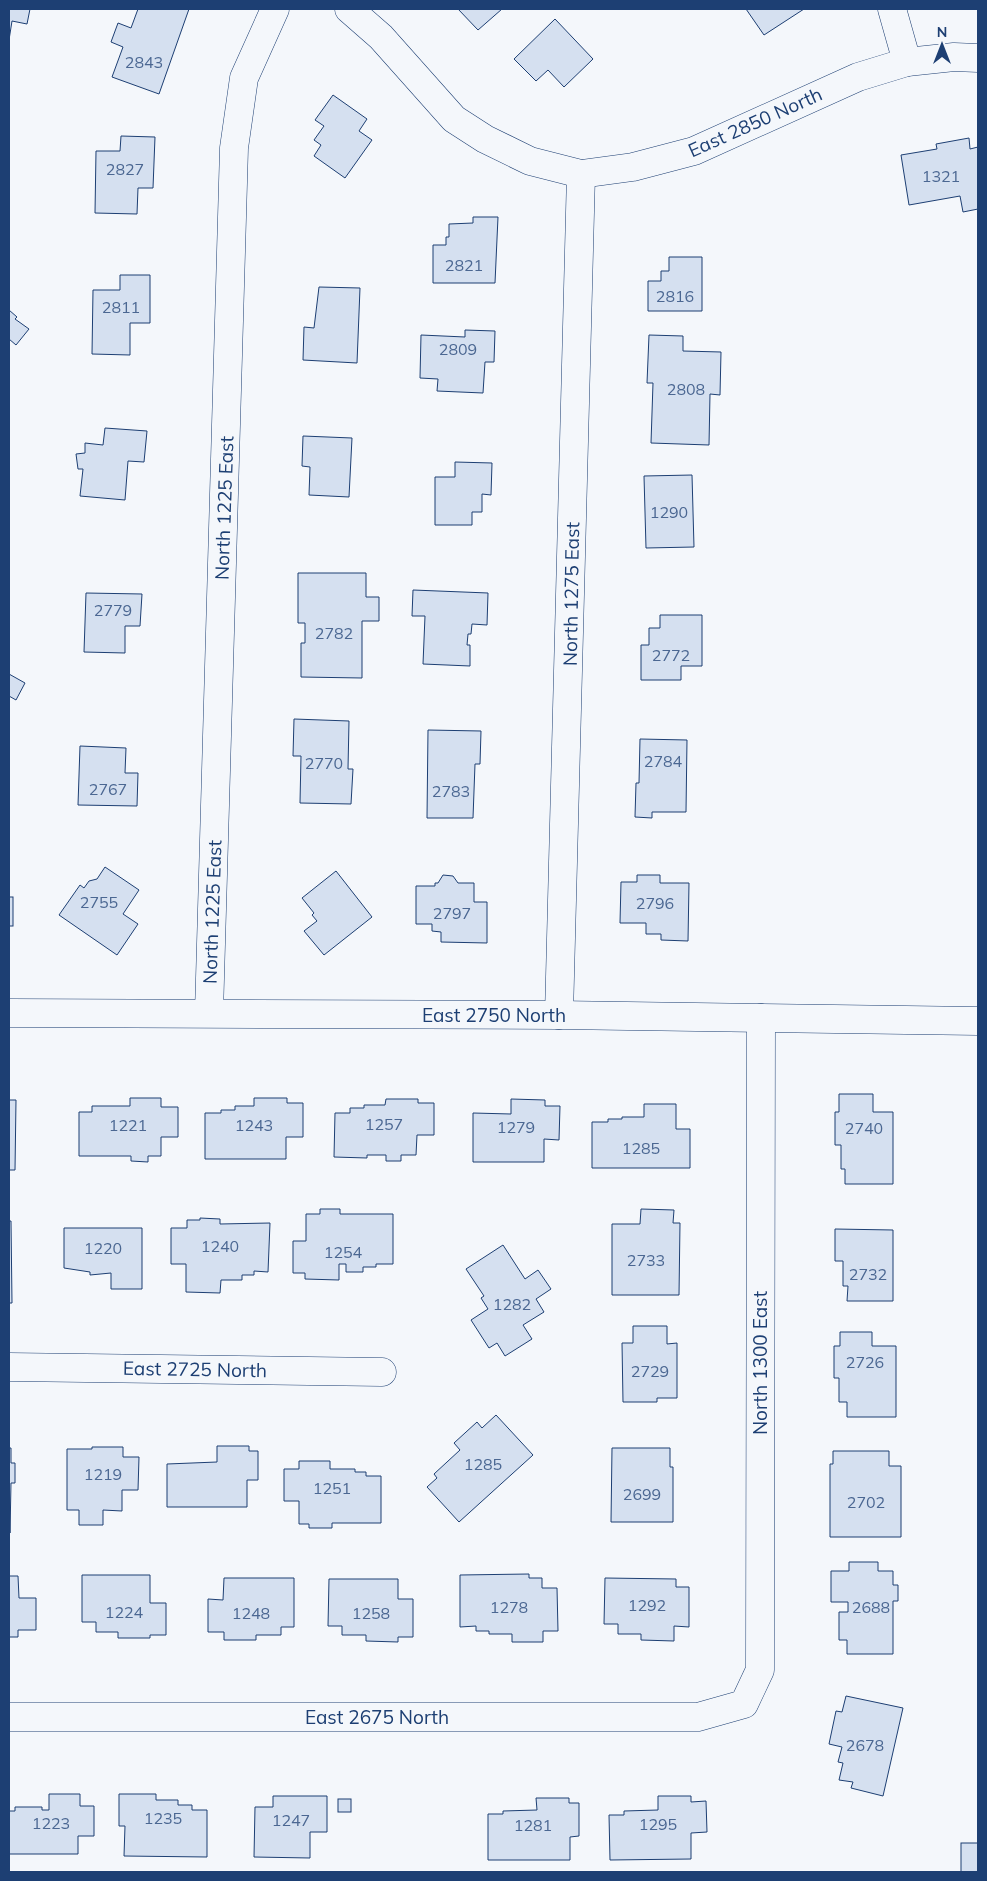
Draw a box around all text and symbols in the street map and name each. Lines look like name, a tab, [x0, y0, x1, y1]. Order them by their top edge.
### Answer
north arrow	[917, 20, 967, 70]
text: N	[937, 23, 947, 41]
house number: 2843	[125, 52, 163, 72]
street label: East 2850 North	[684, 82, 826, 162]
house number: 2827	[106, 159, 144, 179]
house number: 1321	[922, 166, 960, 186]
house number: 2821	[445, 255, 483, 275]
house number: 2816	[656, 286, 694, 306]
house number: 2811	[102, 297, 140, 317]
house number: 2809	[439, 339, 477, 359]
house number: 2808	[667, 379, 705, 399]
street label: North 1225 East	[209, 435, 239, 580]
house number: 1290	[650, 502, 688, 522]
street label: North 1275 East	[558, 521, 584, 666]
house number: 2779	[94, 600, 132, 620]
house number: 2782	[315, 623, 353, 643]
house number: 2772	[652, 645, 690, 665]
house number: 2784	[644, 751, 683, 771]
house number: 2770	[305, 753, 343, 773]
house number: 2767	[89, 779, 127, 799]
house number: 2783	[432, 781, 470, 801]
street label: North 1225 East	[197, 839, 227, 984]
house number: 2755	[80, 892, 118, 912]
house number: 2796	[636, 893, 674, 913]
house number: 2797	[433, 903, 471, 923]
street label: East 2750 North	[422, 1003, 566, 1027]
house number: 1257	[365, 1114, 403, 1134]
house number: 1221	[109, 1115, 147, 1135]
house number: 1243	[235, 1115, 273, 1135]
house number: 1279	[497, 1117, 535, 1137]
house number: 2740	[845, 1118, 883, 1138]
house number: 1285	[622, 1138, 660, 1158]
house number: 1240	[201, 1236, 239, 1256]
house number: 1220	[84, 1238, 122, 1258]
house number: 1254	[324, 1242, 363, 1262]
house number: 2733	[627, 1250, 665, 1270]
house number: 2732	[849, 1264, 887, 1284]
street label: North 1300 East	[748, 1291, 772, 1435]
house number: 1282	[493, 1294, 531, 1314]
house number: 2726	[846, 1352, 884, 1372]
street label: East 2725 North	[123, 1356, 267, 1382]
house number: 2729	[631, 1361, 669, 1381]
house number: 1285	[464, 1454, 502, 1474]
house number: 1219	[84, 1464, 122, 1484]
house number: 1251	[313, 1478, 351, 1498]
house number: 2699	[623, 1484, 661, 1504]
house number: 2702	[847, 1492, 885, 1512]
house number: 1292	[628, 1595, 666, 1615]
house number: 1278	[490, 1597, 528, 1617]
house number: 2688	[852, 1597, 890, 1617]
house number: 1224	[105, 1602, 144, 1622]
house number: 1248	[232, 1603, 270, 1623]
house number: 1258	[352, 1603, 390, 1623]
street label: East 2675 North	[305, 1705, 449, 1729]
house number: 2678	[846, 1735, 884, 1755]
house number: 1235	[144, 1808, 182, 1828]
house number: 1247	[272, 1810, 310, 1830]
house number: 1223	[32, 1813, 70, 1833]
house number: 1295	[639, 1814, 677, 1834]
house number: 1281	[514, 1815, 552, 1835]

